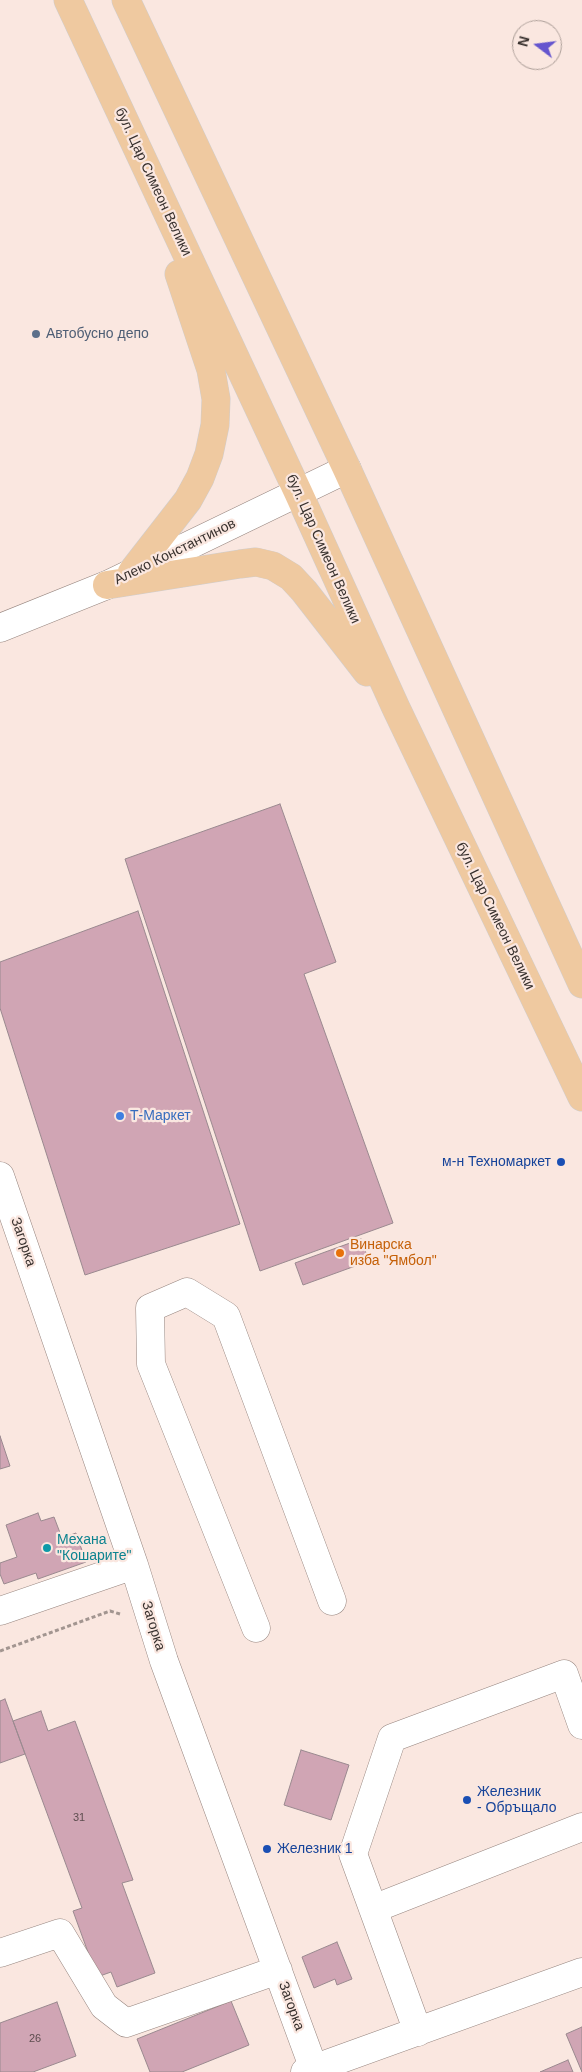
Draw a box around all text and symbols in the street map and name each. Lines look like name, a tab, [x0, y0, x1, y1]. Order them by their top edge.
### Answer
north arrow	[512, 20, 562, 70]
text: N	[514, 34, 533, 48]
street label: бул. Цар Симеон Велики	[111, 105, 195, 259]
place label: Автобусно депо	[46, 326, 149, 342]
marker: Автобусно депо	[30, 328, 42, 340]
street label: бул. Цар Симеон Велики	[282, 472, 364, 626]
street label: Алеко Константинов	[112, 515, 238, 589]
street label: бул. Цар Симеон Велики	[452, 840, 538, 992]
place label: Т-Маркет	[130, 1108, 191, 1124]
marker: Т-Маркет	[114, 1110, 126, 1122]
place label: м-н Техномаркет	[442, 1154, 551, 1170]
marker: м-н Техномаркет	[555, 1156, 567, 1168]
street label: Загорка	[7, 1215, 39, 1269]
place label: Винарска изба "Ямбол"	[350, 1237, 437, 1270]
marker: Винарска изба "Ямбол"	[334, 1247, 346, 1259]
place label: Механа "Кошарите"	[57, 1532, 132, 1564]
marker: Механа "Кошарите"	[41, 1542, 53, 1554]
street label: Загорка	[138, 1599, 168, 1653]
place label: Железник - Обръщало	[477, 1784, 556, 1816]
marker: Железник - Обръщало	[461, 1794, 473, 1806]
house number: 31	[73, 1811, 85, 1825]
place label: Железник 1	[277, 1841, 352, 1857]
marker: Железник 1	[261, 1843, 273, 1855]
street label: Загорка	[274, 1979, 308, 2033]
house number: 26	[29, 2032, 41, 2046]

